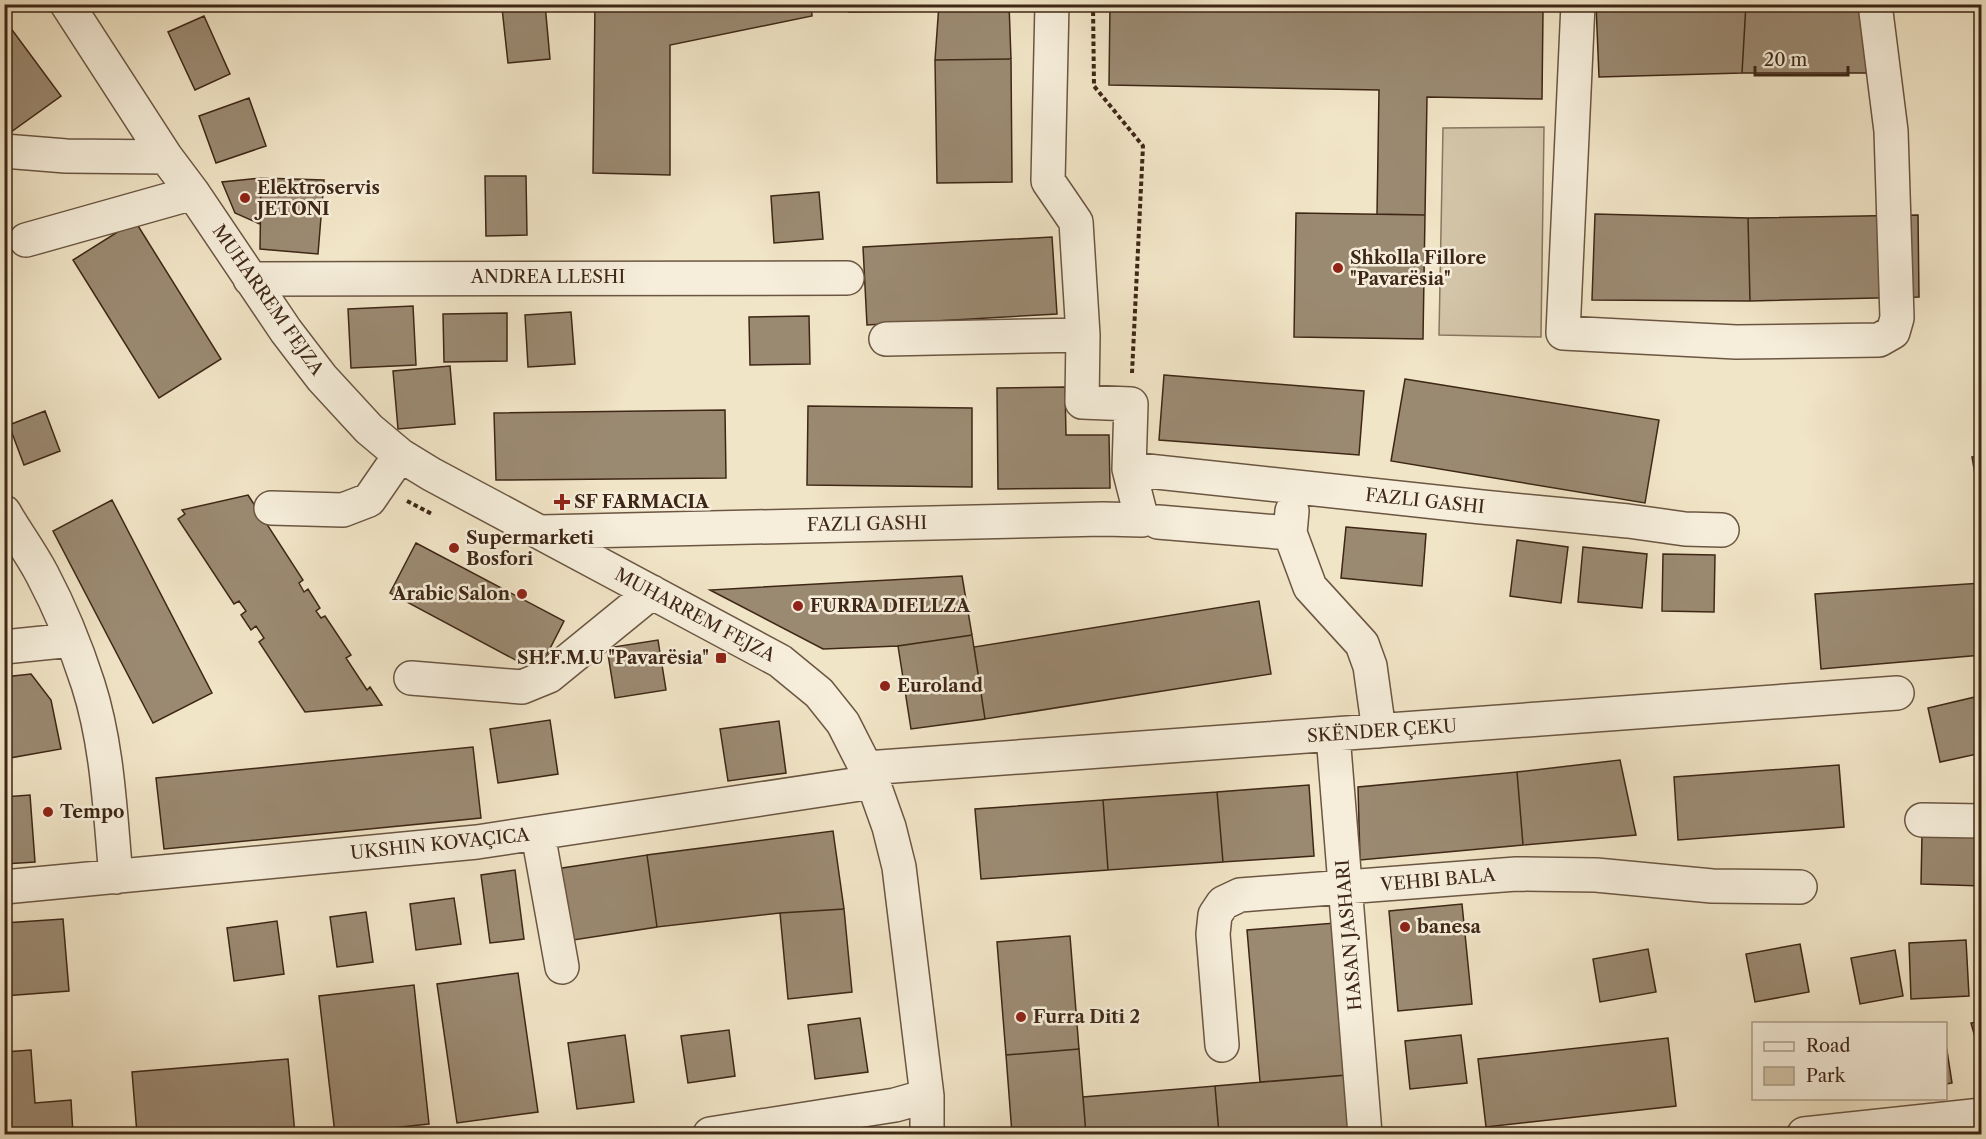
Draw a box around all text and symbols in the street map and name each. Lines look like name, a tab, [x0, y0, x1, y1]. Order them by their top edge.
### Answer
scale bar	[1755, 39, 1848, 77]
text: 20 m	[1764, 49, 1808, 71]
place label: Elektroservis JETONI	[254, 177, 380, 220]
marker: Elektroservis JETONI	[238, 191, 252, 205]
street label: MUHARREM FEJZA	[208, 221, 329, 380]
place label: Shkolla Fillore "Pavarësia"	[1350, 247, 1486, 290]
marker: Shkolla Fillore "Pavarësia"	[1331, 261, 1345, 275]
street label: ANDREA LLESHI	[470, 266, 625, 288]
street label: FAZLI GASHI	[1364, 484, 1486, 518]
place label: SF FARMACIA	[574, 491, 710, 513]
marker: SF FARMACIA	[555, 495, 569, 509]
street label: FAZLI GASHI	[807, 512, 927, 536]
place label: Supermarketi Bosfori	[466, 527, 595, 570]
marker: Supermarketi Bosfori	[447, 541, 461, 555]
street label: MUHARREM FEJZA	[611, 563, 780, 667]
place label: Arabic Salon	[391, 583, 511, 605]
marker: Arabic Salon	[515, 587, 529, 601]
place label: FURRA DIELLZA	[810, 595, 971, 617]
marker: FURRA DIELLZA	[791, 599, 805, 613]
place label: SH.F.M.U "Pavarësia"	[517, 647, 709, 669]
marker: SH.F.M.U "Pavarësia"	[714, 651, 728, 665]
place label: Euroland	[897, 675, 983, 697]
marker: Euroland	[878, 679, 892, 693]
street label: SKËNDER ÇEKU	[1306, 714, 1458, 747]
place label: Tempo	[60, 801, 125, 823]
marker: Tempo	[41, 805, 55, 819]
street label: UKSHIN KOVAÇICA	[349, 824, 531, 864]
street label: HASAN JASHARI	[1331, 859, 1367, 1011]
street label: VEHBI BALA	[1378, 864, 1497, 896]
place label: banesa	[1416, 916, 1482, 938]
marker: banesa	[1398, 920, 1412, 934]
place label: Furra Diti 2	[1033, 1006, 1140, 1028]
marker: Furra Diti 2	[1014, 1010, 1028, 1024]
legend	[1752, 1022, 1947, 1100]
text: Road	[1806, 1035, 1851, 1057]
text: Park	[1806, 1065, 1847, 1087]

